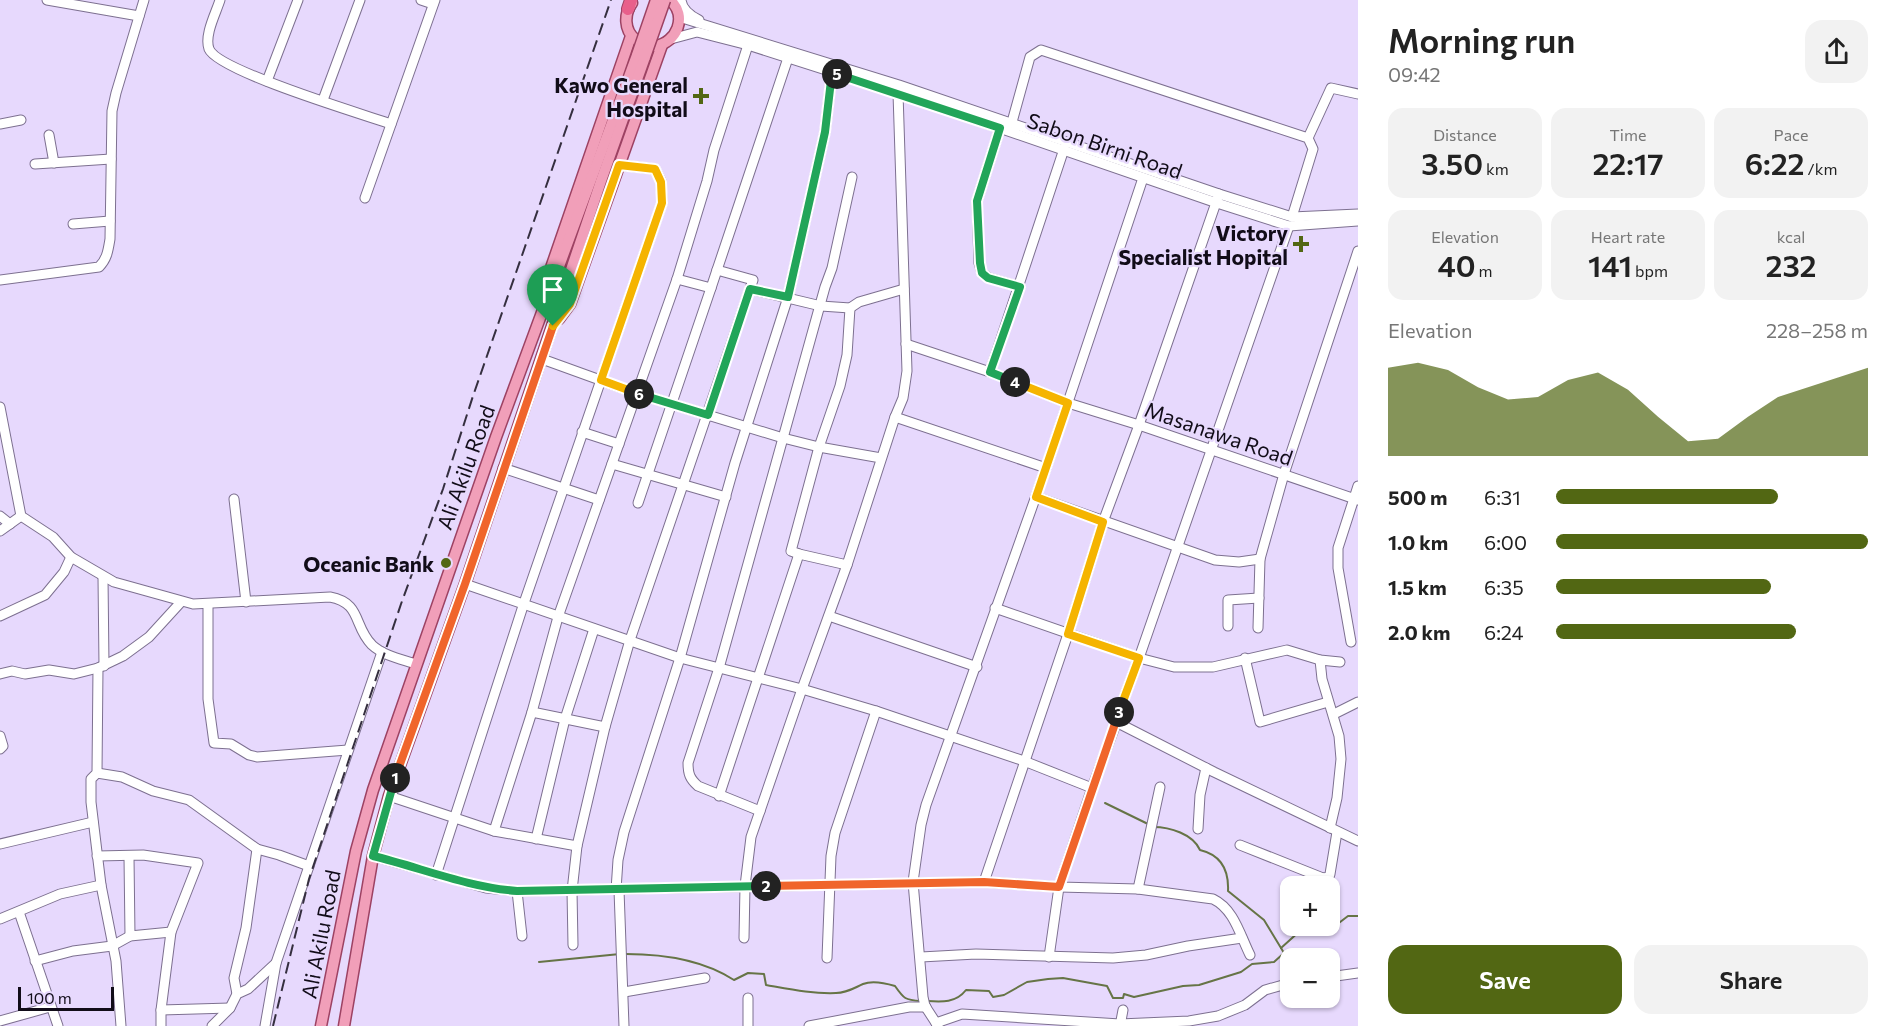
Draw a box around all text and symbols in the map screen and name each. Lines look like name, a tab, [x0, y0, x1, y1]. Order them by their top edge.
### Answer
text: Morning run	[1388, 19, 1575, 60]
button: share	[1805, 20, 1868, 83]
pin: 5	[822, 59, 852, 89]
text: 09:42	[1388, 62, 1441, 86]
text: 5	[832, 64, 842, 83]
place label: Kawo General Hospital	[554, 72, 688, 121]
marker: Kawo General Hospital	[692, 87, 710, 105]
street label: Sabon Birni Road	[1024, 107, 1186, 183]
text: Distance	[1433, 125, 1497, 144]
text: Time	[1610, 125, 1646, 144]
text: Pace	[1774, 125, 1808, 144]
text: 3.50	[1421, 144, 1483, 181]
text: 22:17	[1592, 144, 1664, 181]
text: 6:22	[1745, 144, 1805, 181]
text: km	[1483, 159, 1509, 178]
text: /km	[1805, 159, 1837, 178]
place label: Victory Specialist Hopital	[1118, 220, 1288, 269]
text: Elevation	[1431, 227, 1499, 246]
text: Heart rate	[1591, 227, 1665, 246]
text: kcal	[1777, 227, 1805, 246]
marker: Victory Specialist Hopital	[1292, 235, 1310, 253]
text: 40	[1437, 246, 1476, 283]
text: 141	[1588, 246, 1632, 283]
text: 232	[1765, 246, 1817, 283]
text: m	[1476, 261, 1493, 280]
text: bpm	[1632, 261, 1668, 280]
pin	[527, 264, 578, 326]
icon: arrive	[536, 273, 569, 306]
text: Elevation	[1388, 318, 1473, 342]
text: 228–258 m	[1766, 318, 1868, 342]
pin: 4	[1000, 367, 1030, 397]
text: 4	[1010, 372, 1020, 391]
pin: 6	[624, 379, 654, 409]
text: 6	[634, 384, 644, 403]
street label: Masanawa Road	[1142, 396, 1296, 470]
street label: Ali Akilu Road	[431, 401, 499, 533]
text: 500 m	[1388, 485, 1448, 509]
text: 6:31	[1484, 485, 1521, 509]
text: 1.0 km	[1388, 530, 1448, 554]
text: 6:00	[1484, 530, 1527, 554]
place label: Oceanic Bank	[303, 551, 434, 576]
marker: Oceanic Bank	[439, 556, 453, 570]
text: 1.5 km	[1388, 575, 1447, 599]
text: 6:35	[1484, 575, 1524, 599]
text: 2.0 km	[1388, 620, 1450, 644]
text: 6:24	[1484, 620, 1524, 644]
pin: 3	[1104, 697, 1134, 727]
text: 3	[1114, 702, 1124, 721]
pin: 1	[380, 763, 410, 793]
text: 1	[391, 768, 399, 787]
street label: Ali Akilu Road	[295, 867, 345, 1001]
pin: 2	[751, 871, 781, 901]
text: 2	[761, 876, 771, 895]
map controls	[1280, 876, 1340, 1008]
button: +	[1280, 876, 1340, 936]
button: Save	[1388, 945, 1622, 1014]
button: Share	[1634, 945, 1868, 1014]
button: −	[1280, 948, 1340, 1008]
scale bar	[18, 984, 114, 1012]
text: 100 m	[27, 988, 72, 1007]

